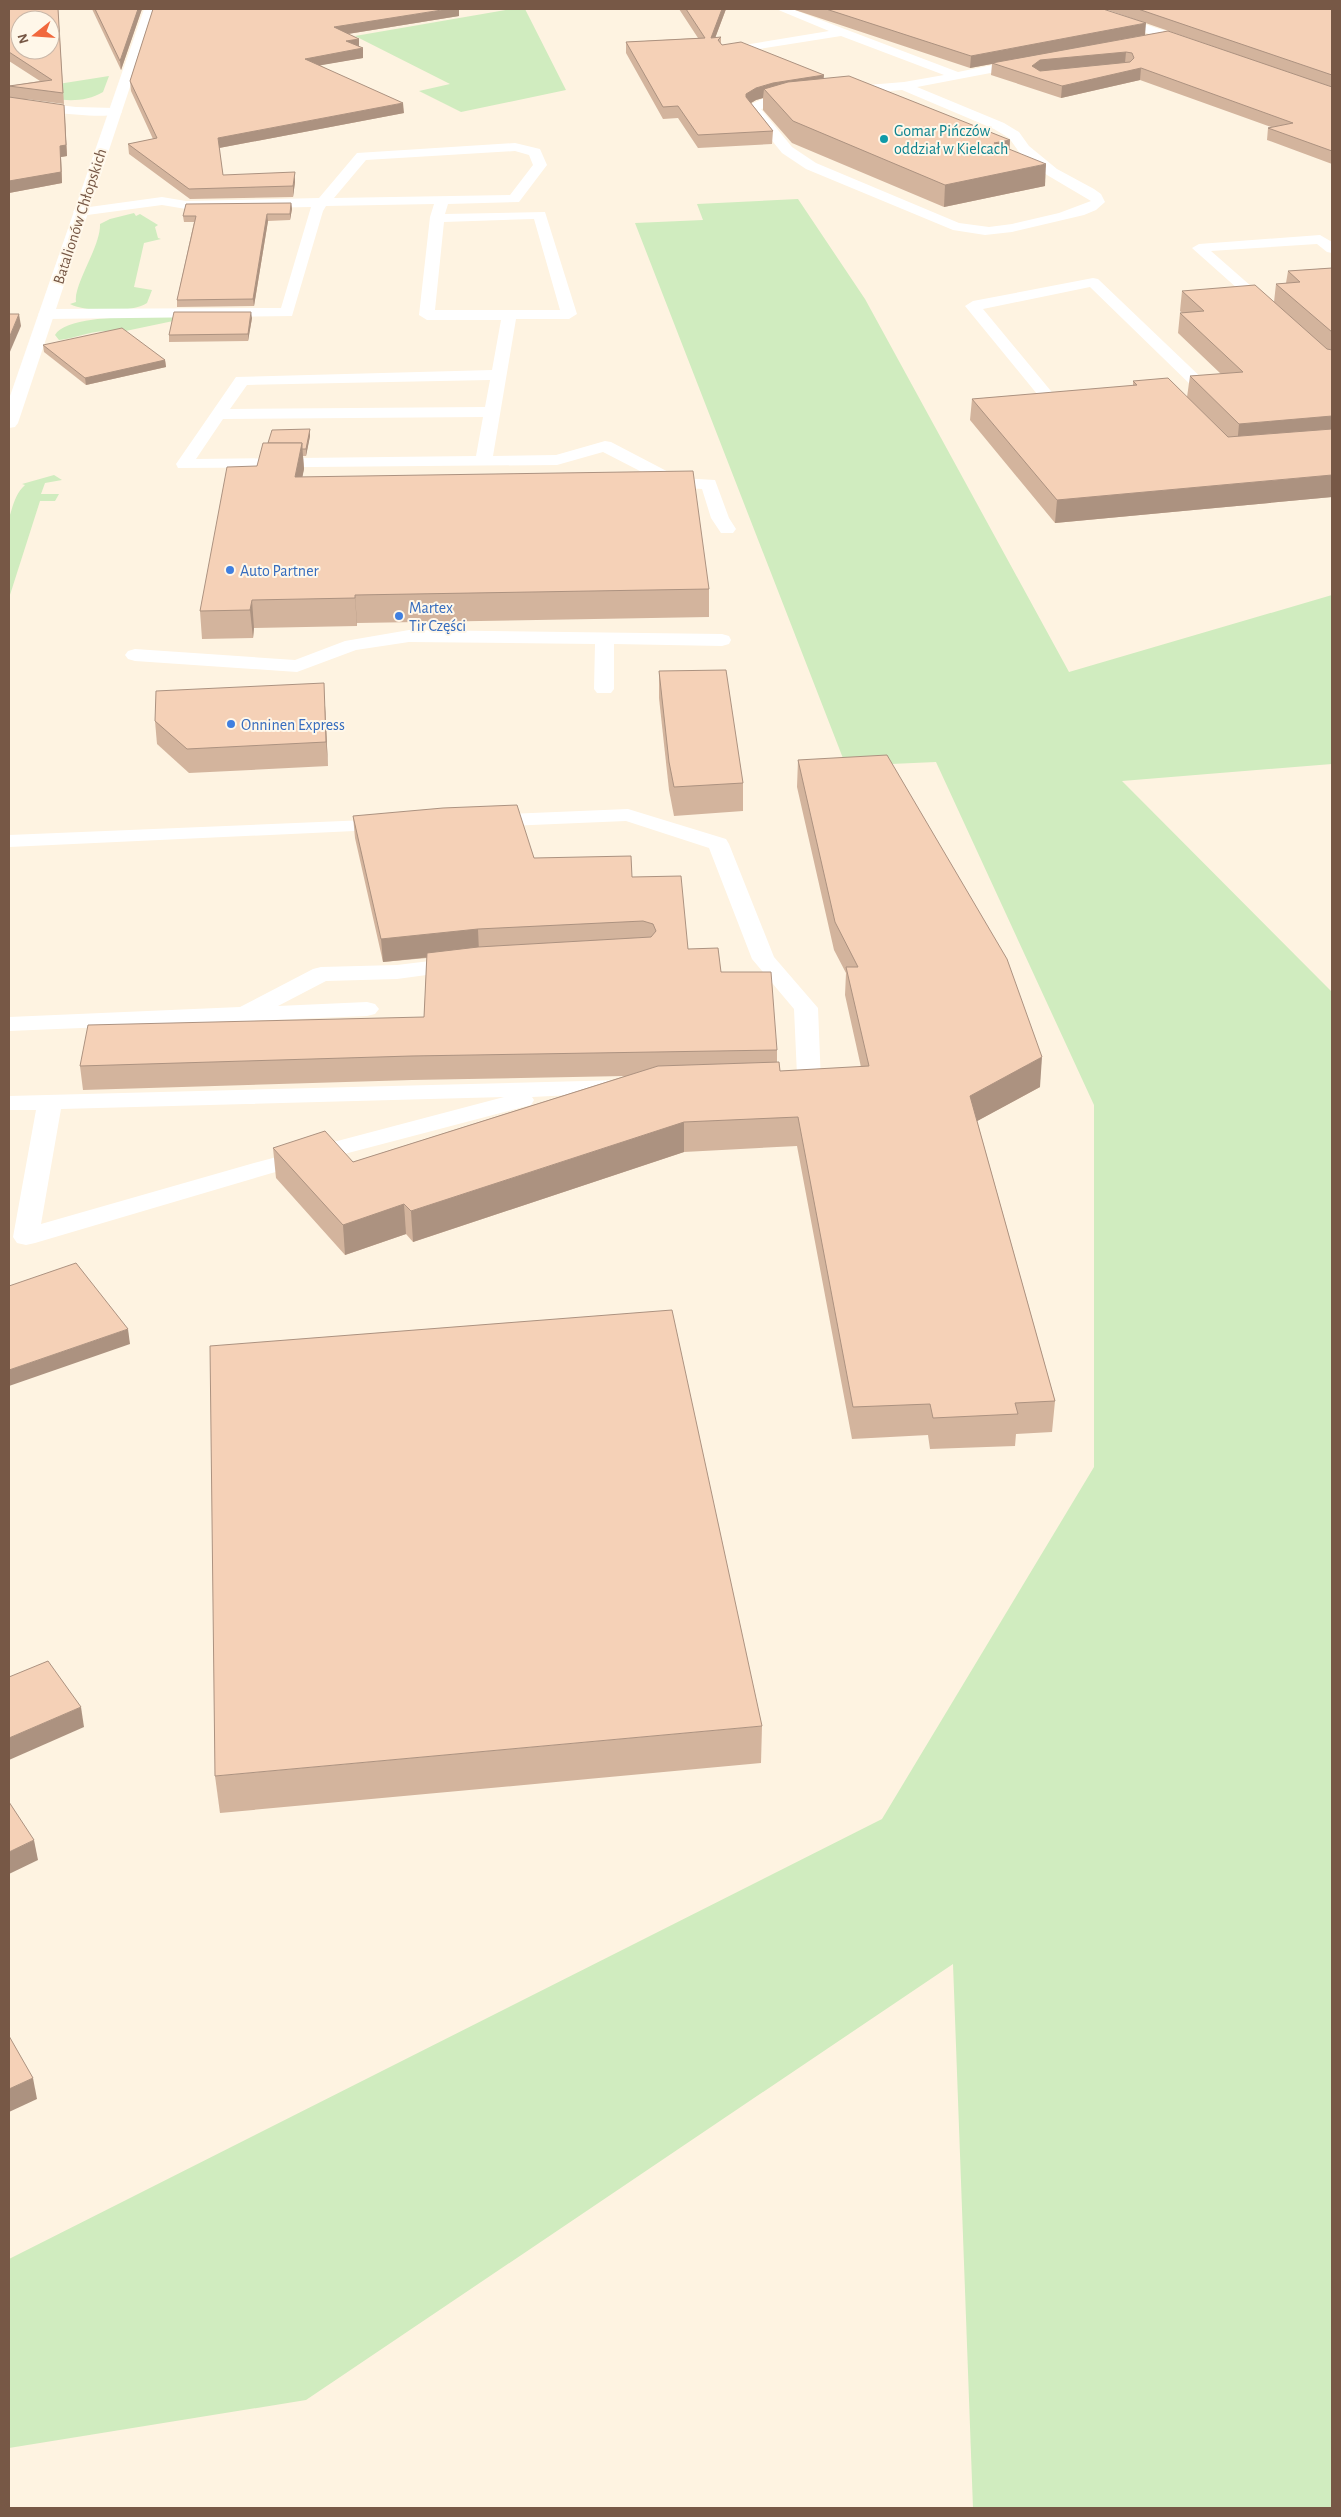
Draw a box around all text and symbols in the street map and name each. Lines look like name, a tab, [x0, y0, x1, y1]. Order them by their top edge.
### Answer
north arrow	[10, 10, 60, 60]
text: N	[15, 32, 32, 45]
place label: Gomar Pińczów oddział w Kielcach	[894, 123, 1008, 157]
marker: Gomar Pińczów oddział w Kielcach	[878, 133, 890, 145]
street label: Batalionów Chłopskich	[50, 146, 109, 286]
place label: Auto Partner	[240, 563, 320, 579]
marker: Auto Partner	[224, 564, 236, 576]
place label: Martex Tir Części	[409, 600, 466, 634]
marker: Martex Tir Części	[393, 610, 405, 622]
place label: Onninen Express	[241, 717, 345, 733]
marker: Onninen Express	[225, 718, 237, 730]

